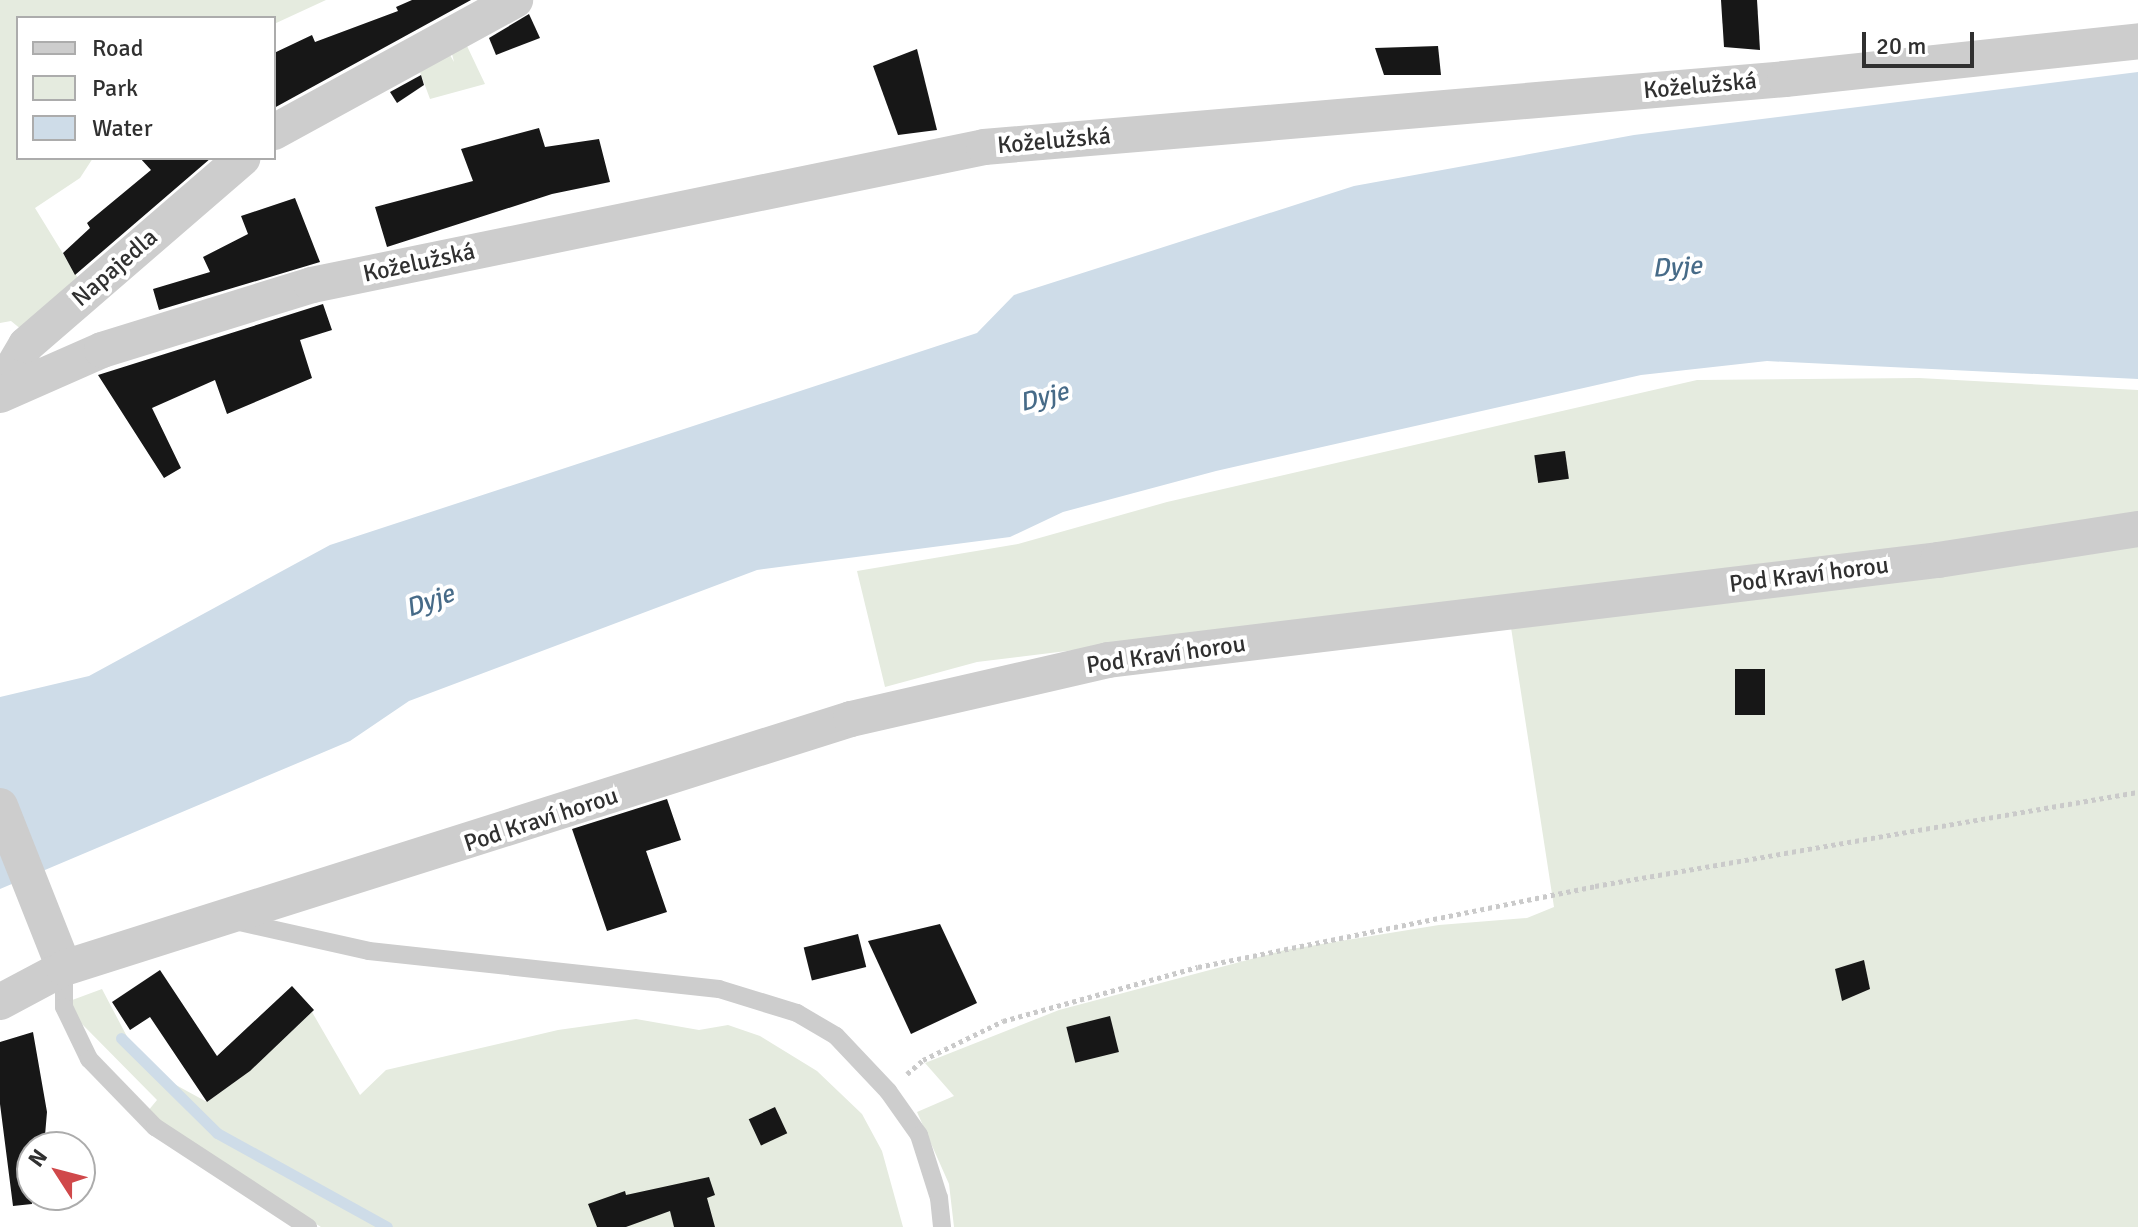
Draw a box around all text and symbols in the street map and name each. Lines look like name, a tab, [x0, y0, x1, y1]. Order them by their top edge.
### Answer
legend	[16, 16, 276, 160]
scale bar	[1866, 16, 1978, 66]
text: 20 m	[1876, 31, 1926, 61]
text: Road	[92, 33, 143, 63]
street label: Koželužská	[1642, 67, 1758, 105]
text: Park	[92, 73, 138, 103]
text: Water	[92, 113, 152, 143]
street label: Koželužská	[996, 122, 1112, 160]
street label: Napajedla	[66, 223, 164, 313]
street label: Koželužská	[360, 237, 478, 289]
water label: Dyje	[1651, 251, 1703, 285]
water label: Dyje	[1016, 377, 1072, 419]
street label: Pod Kraví horou	[1728, 551, 1890, 599]
water label: Dyje	[401, 579, 459, 625]
street label: Pod Kraví horou	[1085, 630, 1247, 680]
street label: Pod Kraví horou	[460, 782, 622, 858]
north arrow	[16, 1131, 96, 1211]
text: N	[22, 1144, 53, 1172]

